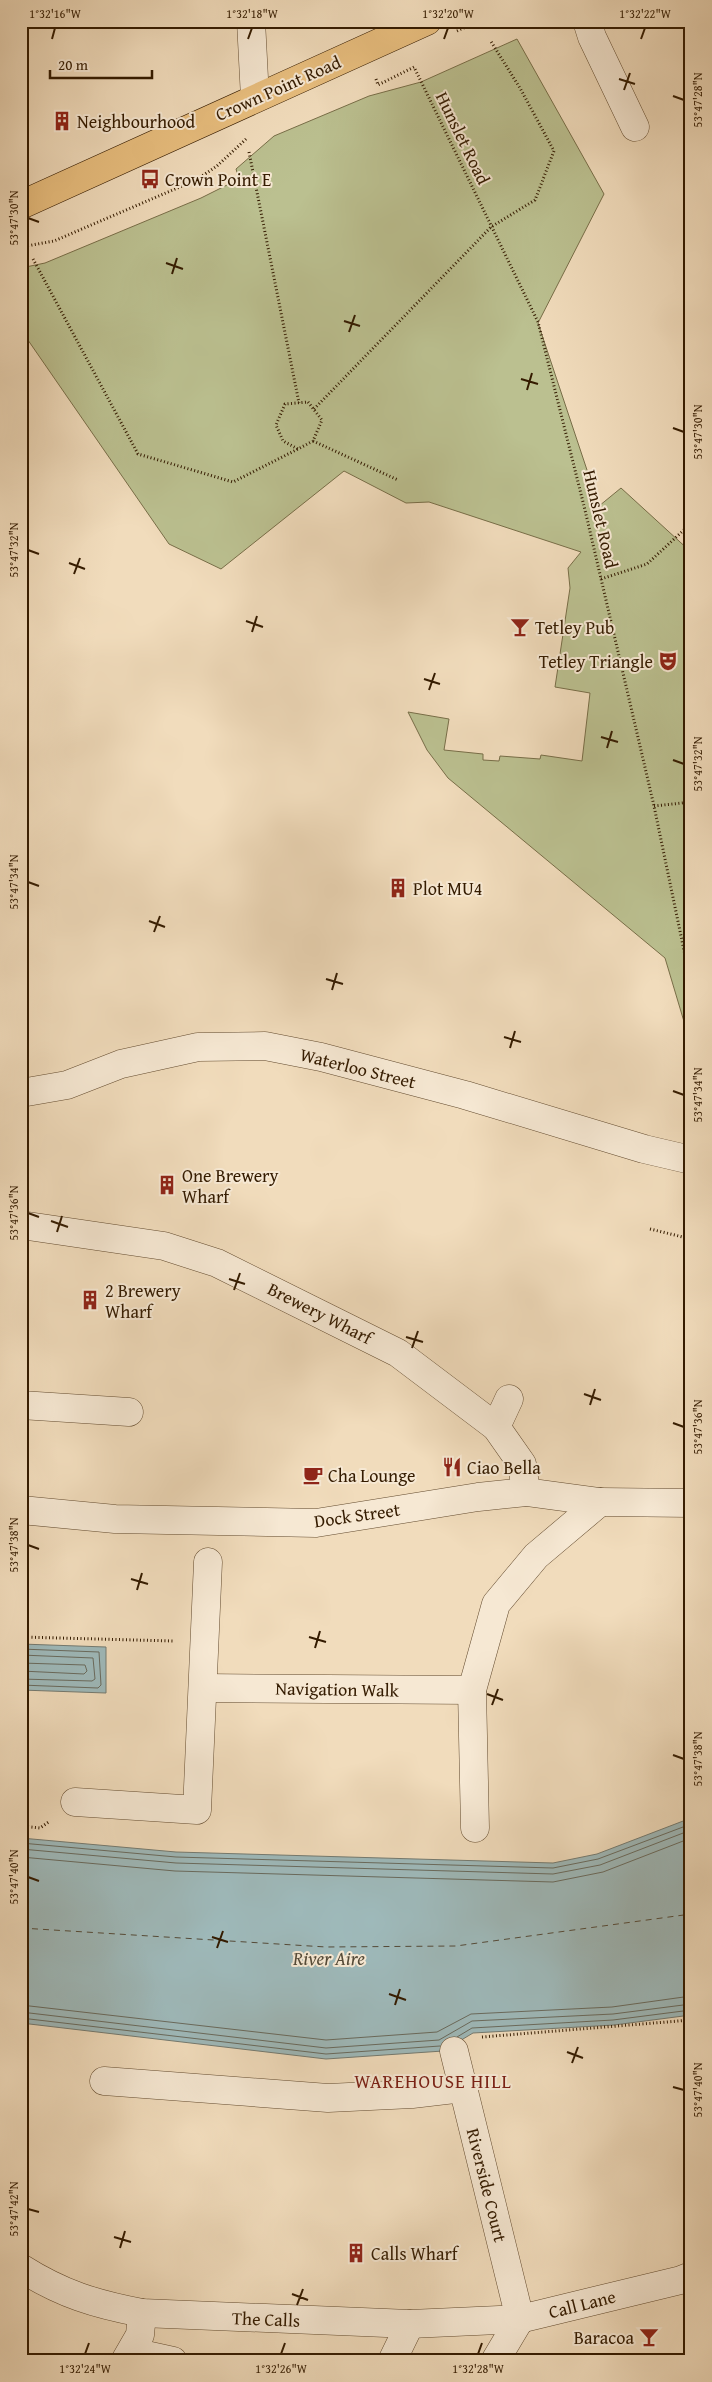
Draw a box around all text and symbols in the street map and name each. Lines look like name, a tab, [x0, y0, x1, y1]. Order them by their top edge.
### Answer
text: 1°32'16"W	[29, 5, 82, 22]
text: 1°32'18"W	[226, 5, 279, 22]
text: 1°32'20"W	[422, 5, 475, 22]
text: 1°32'22"W	[619, 5, 672, 22]
scale bar	[50, 48, 152, 80]
street label: Crown Point Road	[211, 48, 345, 128]
text: 20 m	[58, 54, 89, 75]
text: 53°47'28"N	[689, 72, 706, 128]
street label: Hunslet Road	[429, 87, 497, 189]
place label: Neighbourhood	[77, 108, 195, 135]
building icon: Neighbourhood	[51, 110, 73, 132]
place label: Crown Point E	[165, 166, 271, 193]
bus stop icon: Crown Point E	[139, 168, 161, 190]
text: 53°47'30"N	[5, 190, 22, 246]
text: 53°47'30"N	[689, 404, 706, 460]
street label: Hunslet Road	[577, 467, 626, 571]
text: 53°47'32"N	[5, 522, 22, 578]
place label: Tetley Pub	[535, 614, 614, 641]
bar icon: Tetley Pub	[509, 616, 531, 638]
place label: Tetley Triangle	[539, 648, 653, 675]
theatre icon: Tetley Triangle	[657, 650, 679, 672]
text: 53°47'32"N	[689, 736, 706, 792]
text: 53°47'34"N	[5, 854, 22, 910]
place label: Plot MU4	[413, 875, 483, 902]
building icon: Plot MU4	[387, 877, 409, 899]
street label: Waterloo Street	[297, 1041, 419, 1096]
text: 53°47'34"N	[689, 1067, 706, 1123]
place label: One Brewery Wharf	[182, 1162, 279, 1210]
building icon: One Brewery Wharf	[156, 1174, 178, 1196]
text: 53°47'36"N	[5, 1185, 22, 1241]
street label: Brewery Wharf	[263, 1275, 379, 1352]
place label: 2 Brewery Wharf	[105, 1277, 181, 1325]
building icon: 2 Brewery Wharf	[79, 1289, 101, 1311]
text: 53°47'36"N	[689, 1399, 706, 1455]
place label: Ciao Bella	[467, 1454, 541, 1481]
restaurant icon: Ciao Bella	[441, 1456, 463, 1478]
place label: Cha Lounge	[328, 1462, 416, 1489]
cafe icon: Cha Lounge	[302, 1464, 324, 1486]
street label: Dock Street	[312, 1496, 402, 1534]
text: 53°47'38"N	[5, 1517, 22, 1573]
street label: Navigation Walk	[275, 1674, 400, 1704]
text: 53°47'38"N	[689, 1731, 706, 1787]
text: 53°47'40"N	[5, 1849, 22, 1905]
water label: River Aire	[292, 1944, 365, 1972]
text: 53°47'40"N	[689, 2062, 706, 2118]
district label: WAREHOUSE HILL	[354, 2067, 512, 2095]
street label: Riverside Court	[460, 2125, 514, 2245]
text: 53°47'42"N	[5, 2181, 22, 2237]
place label: Calls Wharf	[371, 2240, 460, 2267]
building icon: Calls Wharf	[345, 2242, 367, 2264]
street label: Call Lane	[546, 2283, 618, 2325]
street label: The Calls	[231, 2304, 301, 2334]
place label: Baracoa	[574, 2324, 634, 2351]
bar icon: Baracoa	[638, 2326, 660, 2348]
text: 1°32'24"W	[59, 2360, 112, 2377]
text: 1°32'26"W	[255, 2360, 308, 2377]
text: 1°32'28"W	[452, 2360, 505, 2377]

